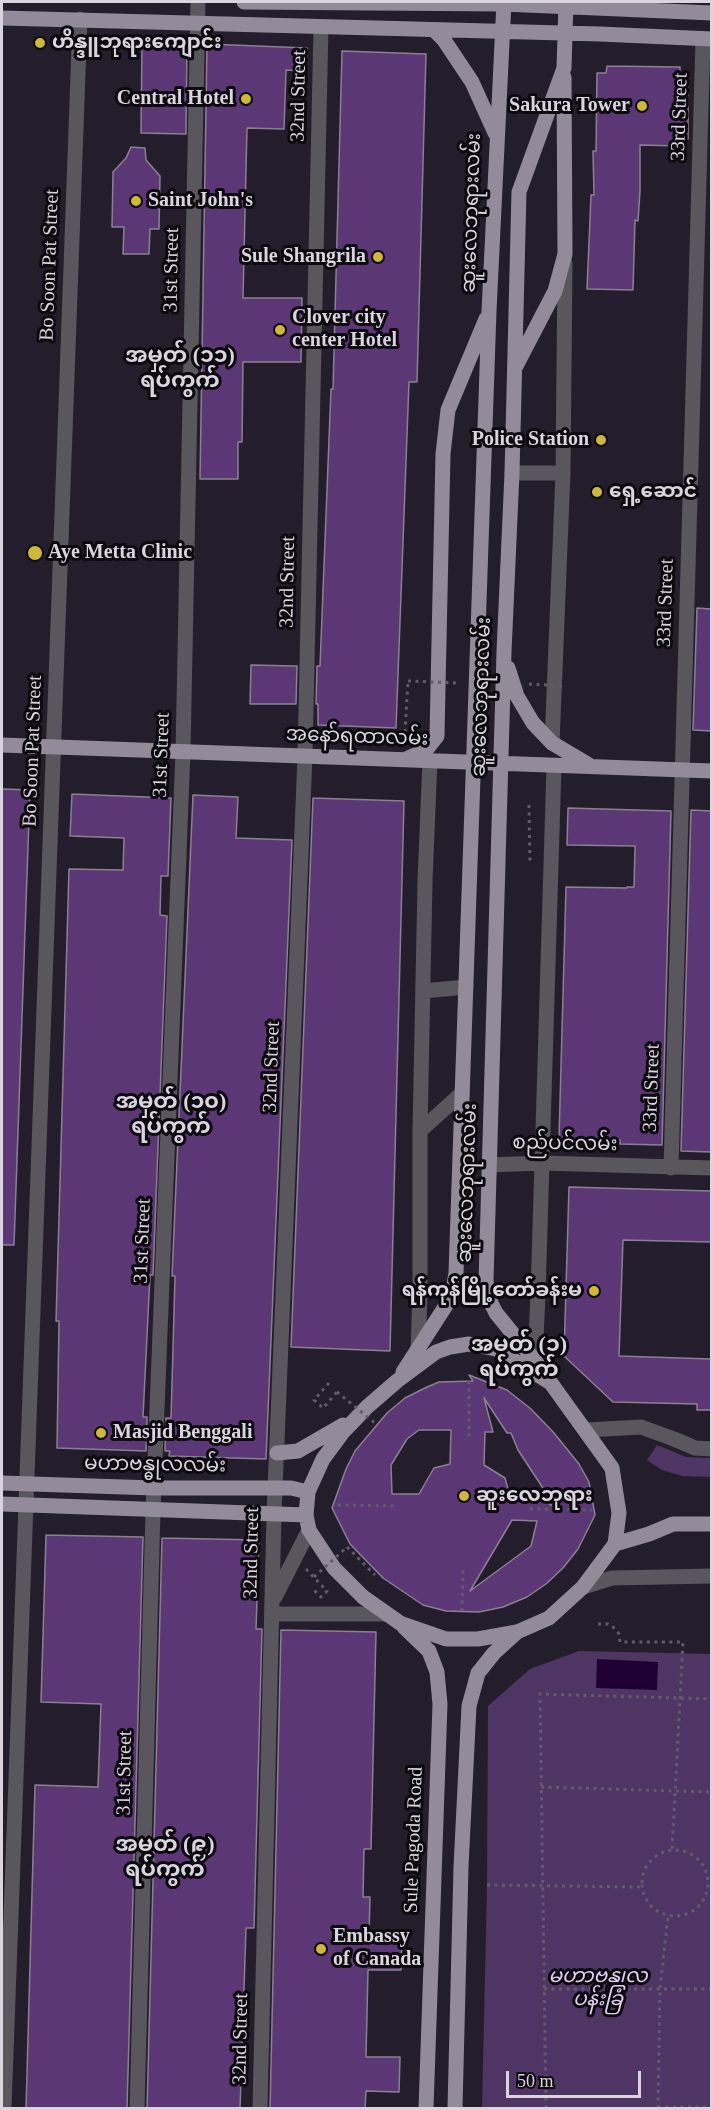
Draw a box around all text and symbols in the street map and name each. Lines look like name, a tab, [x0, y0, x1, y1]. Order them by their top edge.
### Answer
place label: ဟိန္ဒူဘုရားကျောင်း	[52, 31, 222, 55]
marker: ဟိန္ဒူဘုရားကျောင်း	[33, 36, 47, 50]
street label: 32nd Street	[286, 50, 312, 142]
street label: 33rd Street	[666, 72, 694, 162]
place label: Central Hotel	[117, 87, 234, 111]
marker: Central Hotel	[239, 92, 253, 106]
place label: Sakura Tower	[509, 94, 630, 118]
marker: Sakura Tower	[635, 99, 649, 113]
street label: ဆူးလေဘုရားလမ်း	[457, 133, 487, 293]
street label: Bo Soon Pat Street	[35, 189, 65, 341]
place label: Saint John's	[148, 189, 253, 213]
marker: Saint John's	[129, 194, 143, 208]
street label: 31st Street	[159, 227, 185, 313]
place label: Sule Shangrila	[241, 245, 366, 269]
marker: Sule Shangrila	[371, 250, 385, 264]
place label: Clover city center Hotel	[292, 306, 397, 353]
marker: Clover city center Hotel	[273, 323, 287, 337]
district label: အမှတ် (၁၁) ရပ်ကွက်	[125, 343, 235, 394]
place label: Police Station	[472, 428, 589, 452]
marker: Police Station	[594, 433, 608, 447]
place label: ရှေ့ဆောင်	[609, 480, 697, 504]
marker: ရှေ့ဆောင်	[590, 485, 604, 499]
street label: 32nd Street	[275, 536, 301, 628]
place label: Aye Metta Clinic	[48, 541, 192, 565]
marker: Aye Metta Clinic	[26, 544, 44, 562]
street label: 33rd Street	[652, 558, 680, 648]
street label: ဆူးလေဘုရားလမ်း	[467, 617, 497, 777]
street label: Bo Soon Pat Street	[18, 675, 48, 827]
street label: 31st Street	[149, 712, 175, 798]
street label: အနော်ရထာလမ်း	[285, 723, 429, 751]
street label: 32nd Street	[258, 1021, 286, 1113]
street label: 33rd Street	[638, 1043, 666, 1133]
district label: အမှတ် (၁၀) ရပ်ကွက်	[116, 1089, 226, 1140]
street label: ဆူးလေဘုရားလမ်း	[453, 1103, 483, 1263]
street label: စည်ပင်လမ်း	[512, 1131, 618, 1157]
street label: 31st Street	[130, 1198, 156, 1284]
place label: ရန်ကုန်မြို့တော်ခန်းမ	[402, 1279, 582, 1303]
marker: ရန်ကုန်မြို့တော်ခန်းမ	[587, 1284, 601, 1298]
district label: အမှတ် (၁) ရပ်ကွက်	[471, 1332, 567, 1384]
place label: Masjid Benggali	[113, 1421, 252, 1445]
marker: Masjid Benggali	[94, 1426, 108, 1440]
street label: မဟာဗန္ဓုလလမ်း	[84, 1452, 226, 1478]
place label: ဆူးလေဘုရား	[476, 1484, 593, 1508]
marker: ဆူးလေဘုရား	[457, 1489, 471, 1503]
street label: 32nd Street	[239, 1507, 265, 1599]
street label: 31st Street	[112, 1730, 138, 1816]
street label: Sule Pagoda Road	[399, 1766, 429, 1914]
district label: အမှတ် (၉) ရပ်ကွက်	[116, 1832, 214, 1884]
place label: Embassy of Canada	[333, 1925, 421, 1972]
marker: Embassy of Canada	[314, 1942, 328, 1956]
park label: မဟာဗန္ဓုလ ပန်းခြံ	[549, 1965, 647, 2012]
street label: 32nd Street	[228, 1993, 254, 2085]
scale bar	[509, 2059, 644, 2097]
text: 50 m	[517, 2071, 554, 2091]

